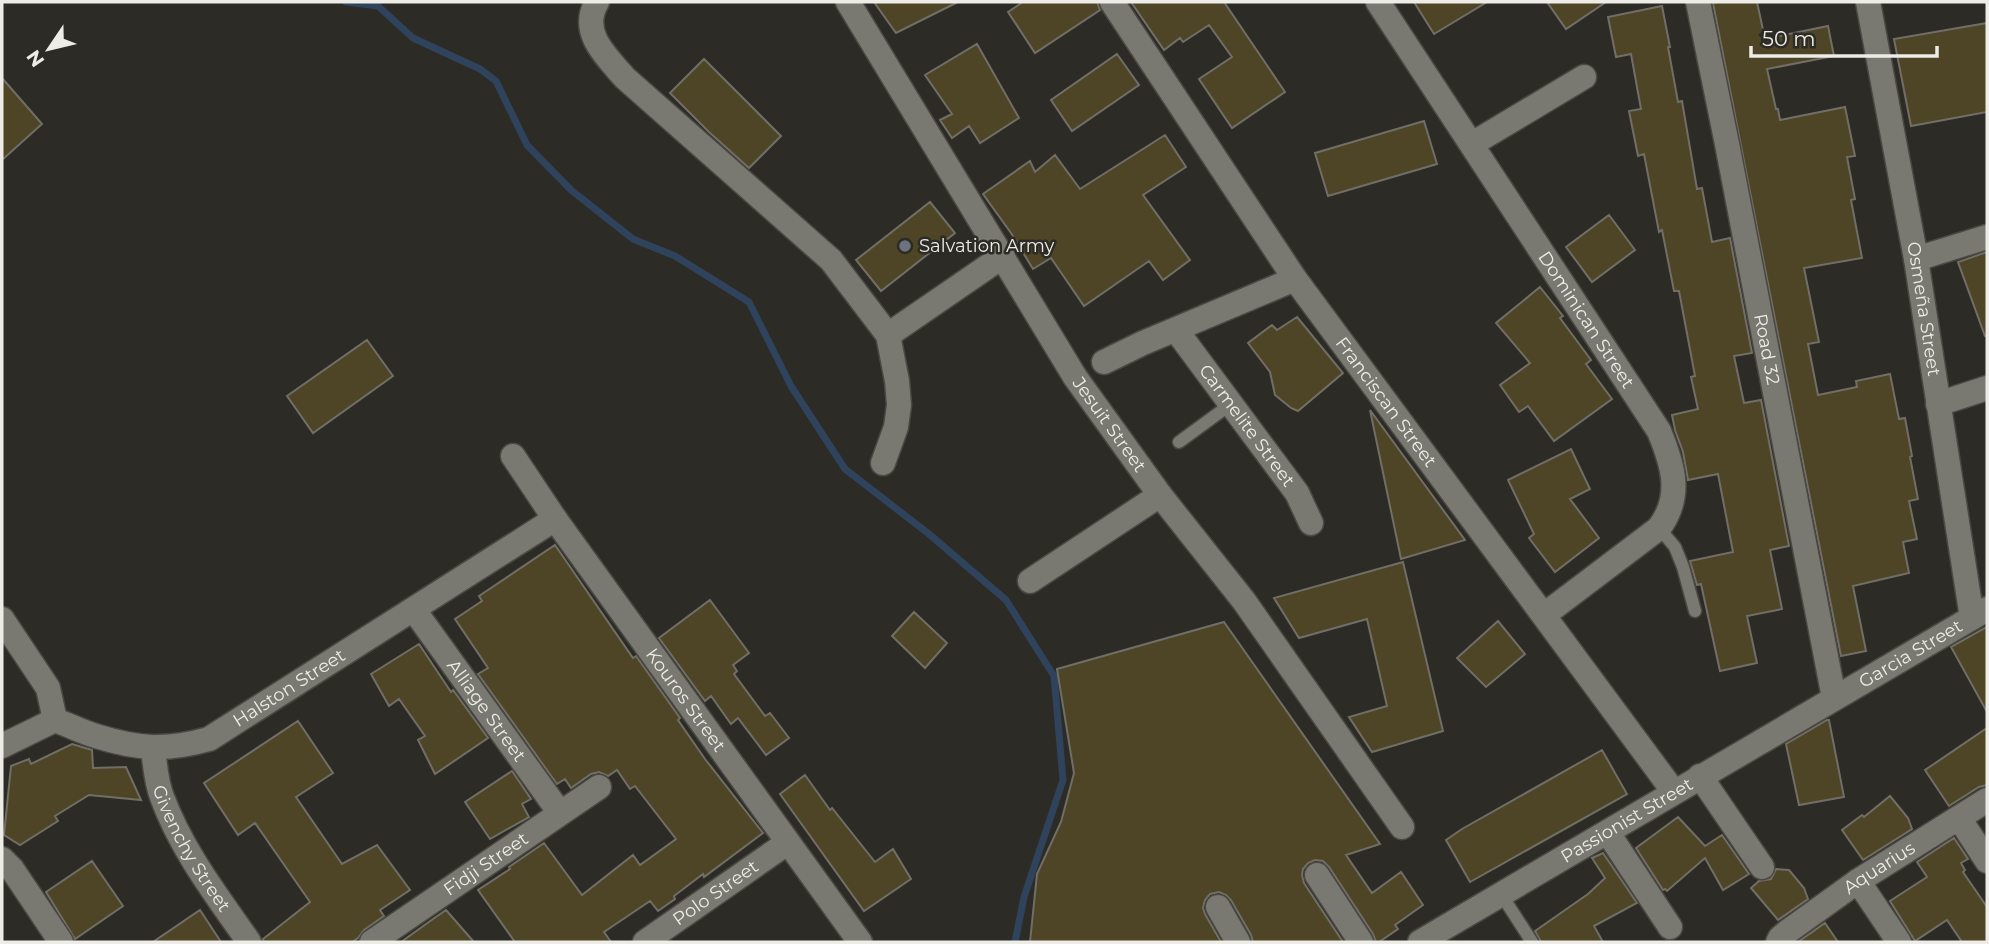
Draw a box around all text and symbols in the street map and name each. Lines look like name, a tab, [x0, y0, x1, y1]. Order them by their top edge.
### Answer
north arrow	[14, 14, 84, 84]
scale bar	[1751, 14, 1937, 58]
text: 50 m	[1762, 26, 1816, 51]
text: N	[22, 46, 49, 71]
place label: Salvation Army	[919, 235, 1055, 257]
marker: Salvation Army	[897, 238, 913, 254]
street label: Osmeña Street	[1902, 240, 1945, 378]
street label: Dominican Street	[1533, 247, 1639, 393]
street label: Road 32	[1749, 312, 1784, 387]
street label: Franciscan Street	[1331, 333, 1441, 471]
street label: Carmelite Street	[1194, 360, 1300, 491]
street label: Jesuit Street	[1067, 372, 1151, 476]
street label: Garcia Street	[1855, 615, 1966, 693]
street label: Halston Street	[229, 644, 349, 732]
street label: Kouros Street	[641, 644, 730, 756]
street label: Alliage Street	[442, 655, 530, 766]
street label: Passionist Street	[1557, 773, 1697, 868]
street label: Givenchy Street	[148, 782, 235, 916]
street label: Fidji Street	[440, 828, 532, 901]
street label: Aquarius	[1839, 837, 1919, 899]
street label: Polo Street	[669, 855, 763, 930]

